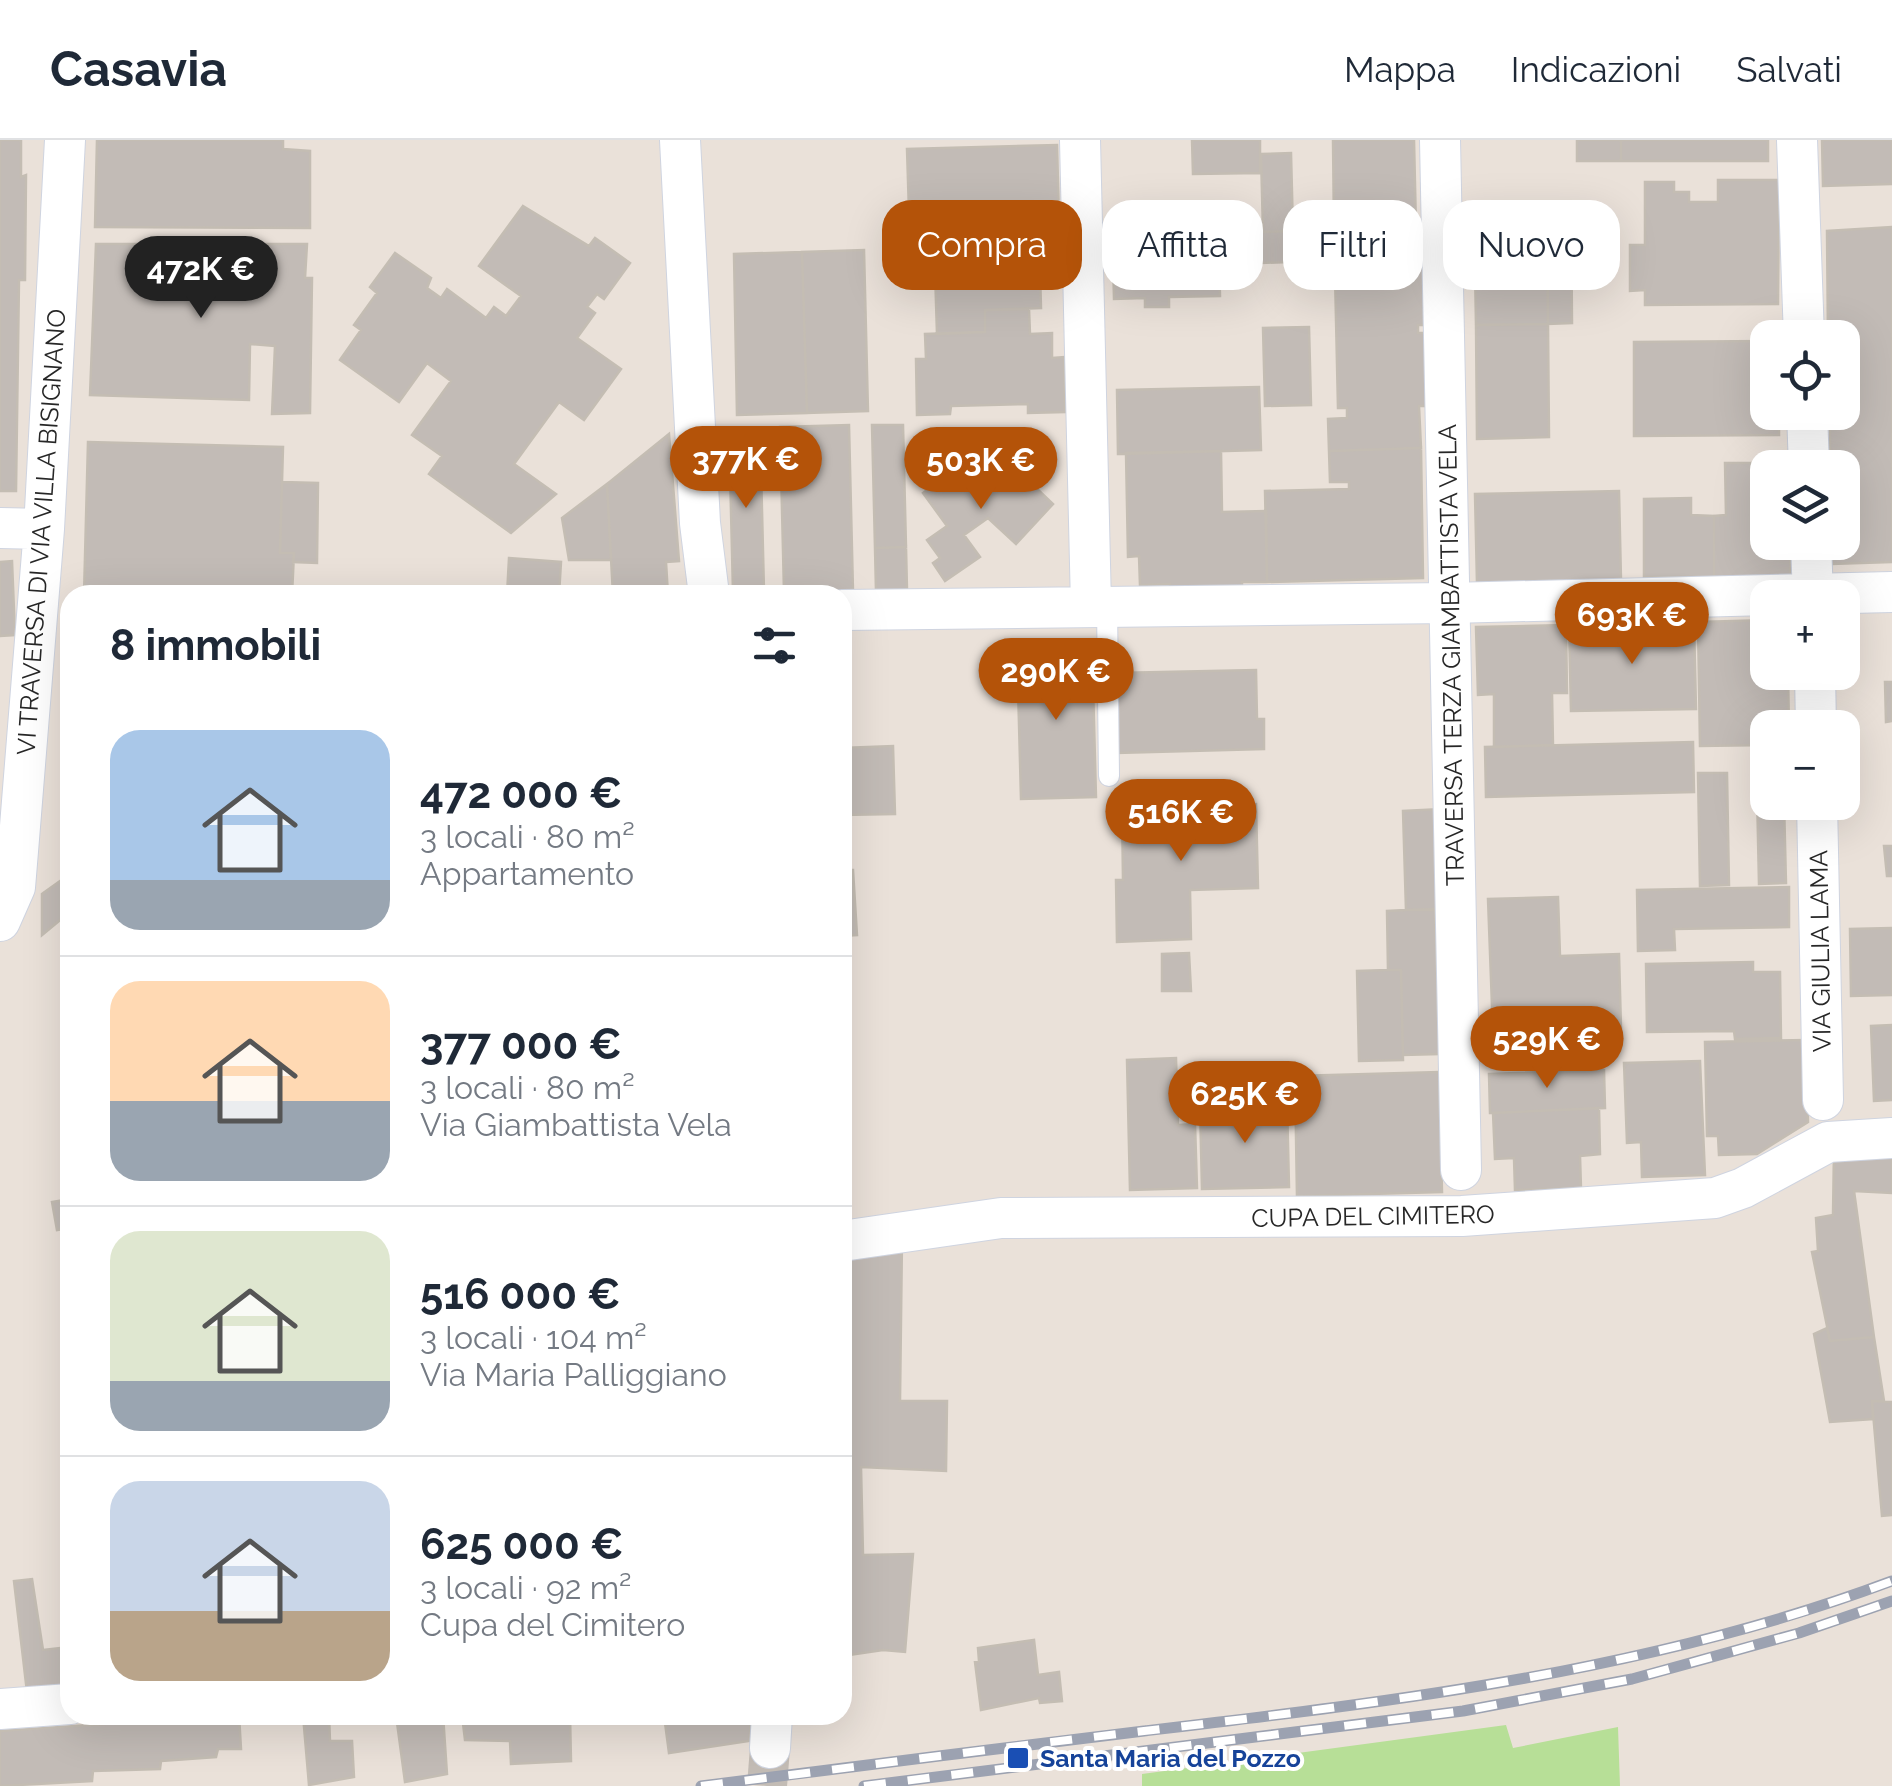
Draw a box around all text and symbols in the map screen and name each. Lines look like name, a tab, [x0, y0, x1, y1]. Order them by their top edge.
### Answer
text: Casavia	[50, 41, 227, 97]
text: Mappa	[1344, 49, 1456, 90]
text: Indicazioni	[1511, 49, 1681, 90]
text: Salvati	[1736, 49, 1842, 90]
chip: Compra	[882, 200, 1082, 290]
chip: Affitta	[1102, 200, 1263, 290]
chip: Filtri	[1283, 200, 1423, 290]
chip: Nuovo	[1443, 200, 1620, 290]
pin: 472K €	[120, 236, 282, 321]
text: 472K €	[147, 250, 255, 287]
street label: VI TRAVERSA DI VIA VILLA BISIGNANO	[10, 308, 72, 756]
map controls	[1750, 320, 1860, 820]
button: locate	[1750, 320, 1860, 430]
street label: TRAVERSA TERZA GIAMBATTISTA VELA	[1432, 424, 1470, 886]
pin: 377K €	[665, 426, 827, 511]
pin: 503K €	[900, 427, 1062, 512]
text: 377K €	[692, 440, 800, 477]
text: 503K €	[926, 441, 1036, 478]
button: layers	[1750, 450, 1860, 560]
button: +	[1750, 580, 1860, 690]
pin: 693K €	[1551, 582, 1713, 667]
text: 693K €	[1577, 596, 1687, 633]
icon: filters	[747, 618, 802, 673]
text: 8 immobili	[110, 621, 321, 670]
pin: 290K €	[975, 638, 1137, 723]
text: 290K €	[1001, 652, 1111, 689]
button: −	[1750, 710, 1860, 820]
text: 472 000 €	[420, 769, 622, 818]
icon: home	[190, 770, 310, 890]
pin: 516K €	[1100, 779, 1262, 864]
text: 516K €	[1127, 793, 1235, 830]
text: 3 locali · 80 m²	[420, 818, 635, 855]
street label: VIA GIULIA LAMA	[1803, 850, 1837, 1052]
text: Appartamento	[420, 855, 634, 892]
pin: 529K €	[1466, 1006, 1628, 1091]
text: 377 000 €	[420, 1020, 622, 1069]
text: 529K €	[1493, 1020, 1601, 1057]
icon: home	[190, 1021, 310, 1141]
pin: 625K €	[1164, 1061, 1326, 1146]
text: 3 locali · 80 m²	[420, 1069, 635, 1106]
text: 625K €	[1190, 1075, 1300, 1112]
text: Via Giambattista Vela	[420, 1106, 732, 1143]
street label: CUPA DEL CIMITERO	[1251, 1199, 1495, 1233]
text: 516 000 €	[420, 1270, 621, 1319]
icon: home	[190, 1271, 310, 1391]
text: 3 locali · 104 m²	[420, 1319, 647, 1356]
text: Via Maria Palliggiano	[420, 1356, 727, 1393]
text: 625 000 €	[420, 1520, 624, 1569]
icon: home	[190, 1521, 310, 1641]
text: 3 locali · 92 m²	[420, 1569, 631, 1606]
text: Cupa del Cimitero	[420, 1606, 685, 1643]
place label: Santa Maria del Pozzo	[1040, 1743, 1301, 1773]
marker: Santa Maria del Pozzo	[1005, 1745, 1031, 1771]

